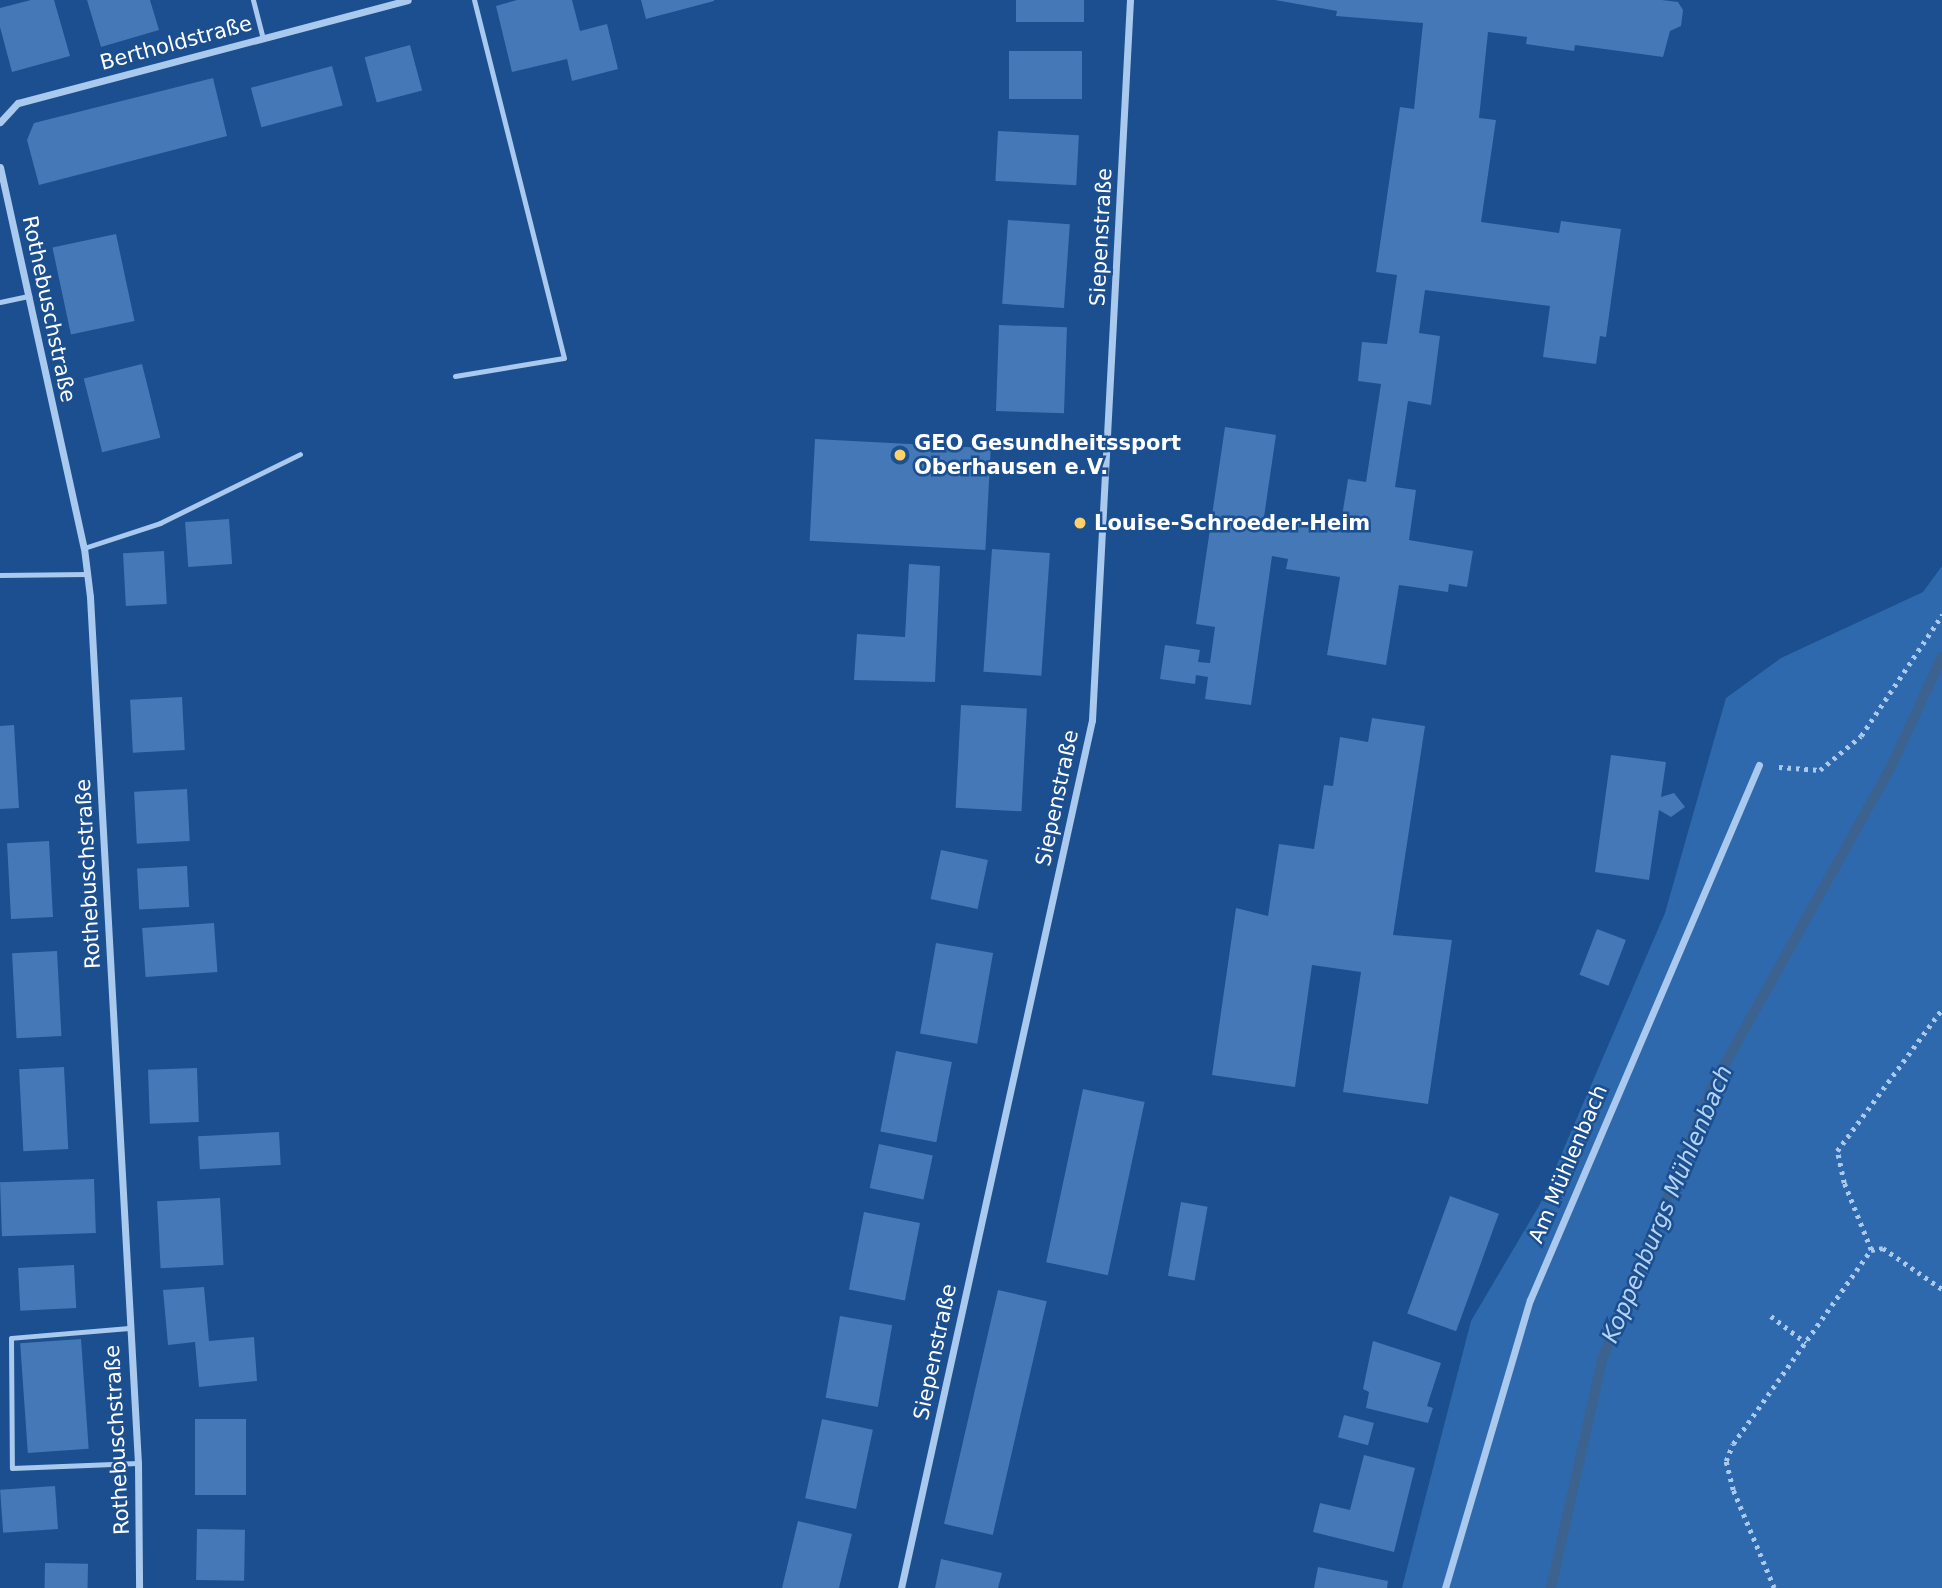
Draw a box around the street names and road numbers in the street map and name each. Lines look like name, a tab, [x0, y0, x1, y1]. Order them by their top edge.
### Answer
street label: Bertholdstraße	[97, 11, 255, 75]
street label: Siepenstraße	[1085, 167, 1117, 307]
street label: Rothebuschstraße	[17, 213, 81, 405]
street label: Siepenstraße	[1030, 728, 1084, 868]
street label: Rothebuschstraße	[70, 778, 106, 970]
street label: Am Mühlenbach	[1523, 1081, 1613, 1247]
street label: Siepenstraße	[908, 1282, 962, 1422]
street label: Rothebuschstraße	[99, 1344, 135, 1536]

